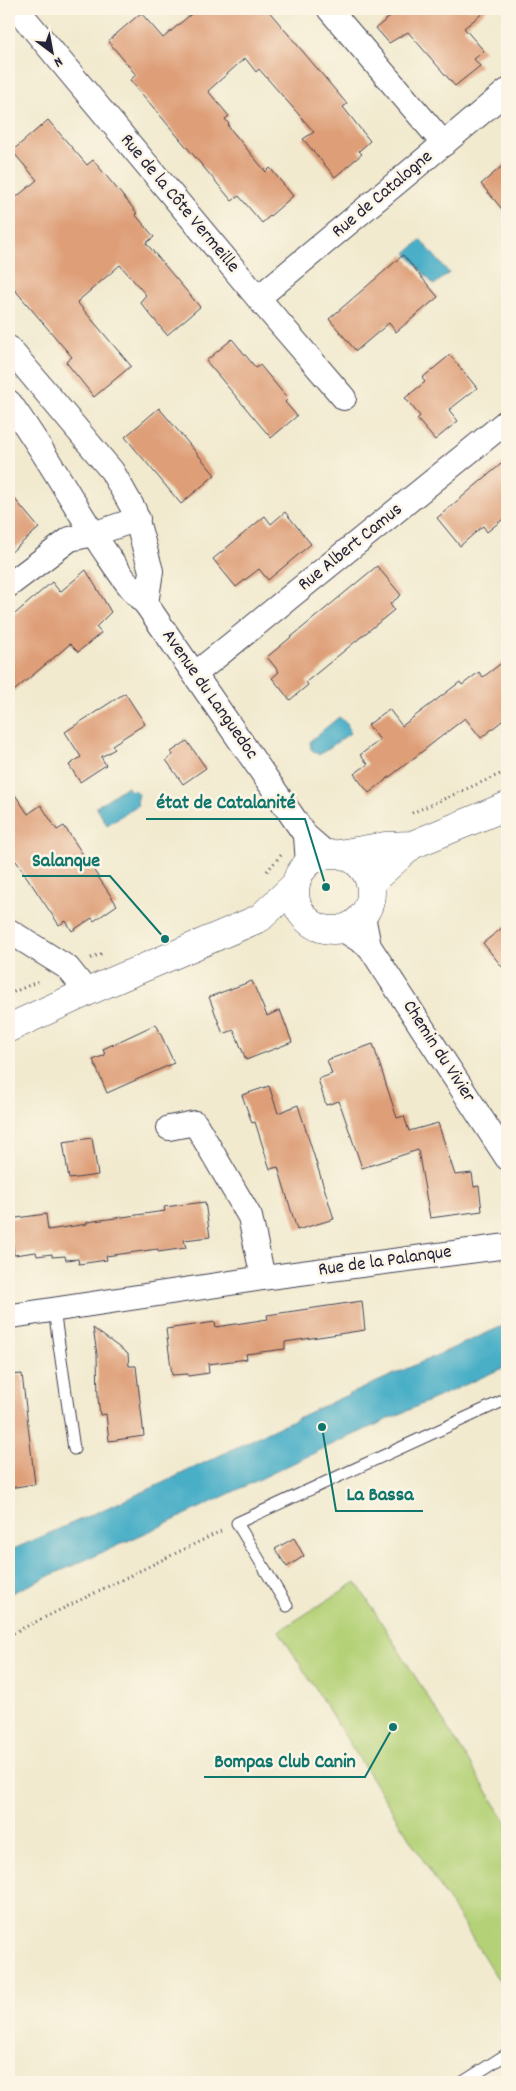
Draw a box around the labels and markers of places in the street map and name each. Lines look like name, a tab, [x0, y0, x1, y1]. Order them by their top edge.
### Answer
callout: état de Catalanité	[146, 784, 305, 819]
callout: Salanque	[22, 841, 110, 876]
callout: La Bassa	[336, 1476, 423, 1511]
callout: Bompas Club Canin	[204, 1742, 365, 1777]

